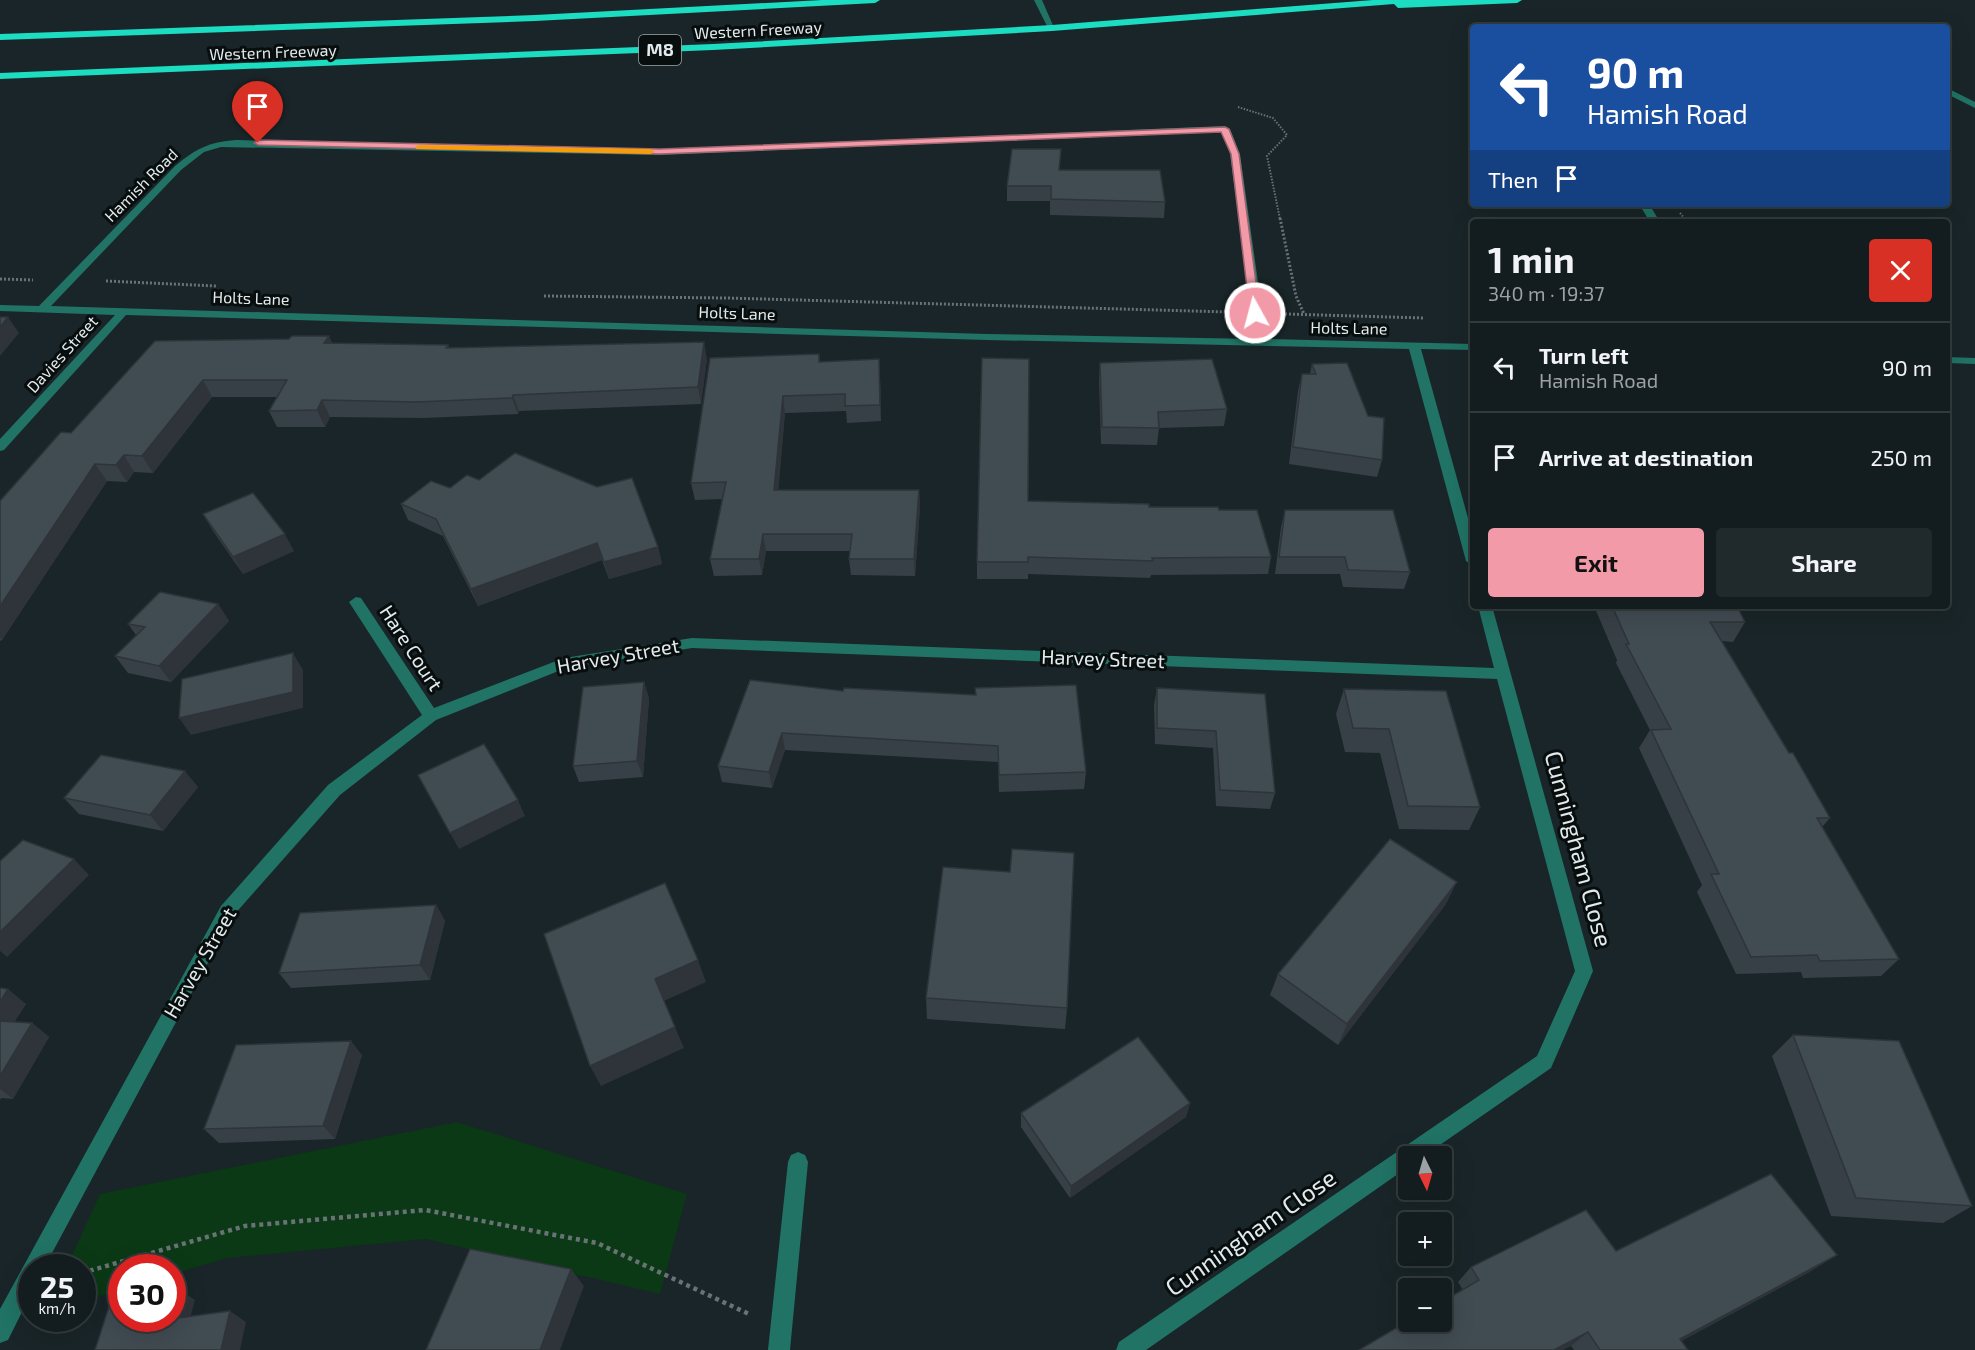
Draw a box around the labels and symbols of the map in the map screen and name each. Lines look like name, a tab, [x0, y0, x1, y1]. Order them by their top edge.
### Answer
street label: Western Freeway	[694, 17, 823, 42]
road number: M8	[639, 35, 681, 65]
street label: Western Freeway	[209, 40, 338, 63]
pin	[232, 81, 283, 143]
street label: Hamish Road	[100, 144, 181, 225]
position arrow	[1223, 281, 1287, 345]
street label: Holts Lane	[212, 287, 290, 308]
street label: Holts Lane	[698, 302, 776, 323]
street label: Davies Street	[22, 311, 101, 396]
street label: Holts Lane	[1310, 317, 1388, 338]
street label: Hare Court	[375, 600, 449, 695]
street label: Harvey Street	[555, 632, 681, 678]
street label: Harvey Street	[1041, 644, 1166, 672]
street label: Cunningham Close	[1539, 748, 1620, 950]
street label: Harvey Street	[158, 903, 241, 1022]
north arrow	[1398, 1146, 1452, 1200]
street label: Cunningham Close	[1159, 1162, 1341, 1301]
speed limit sign: 30	[108, 1254, 186, 1332]

